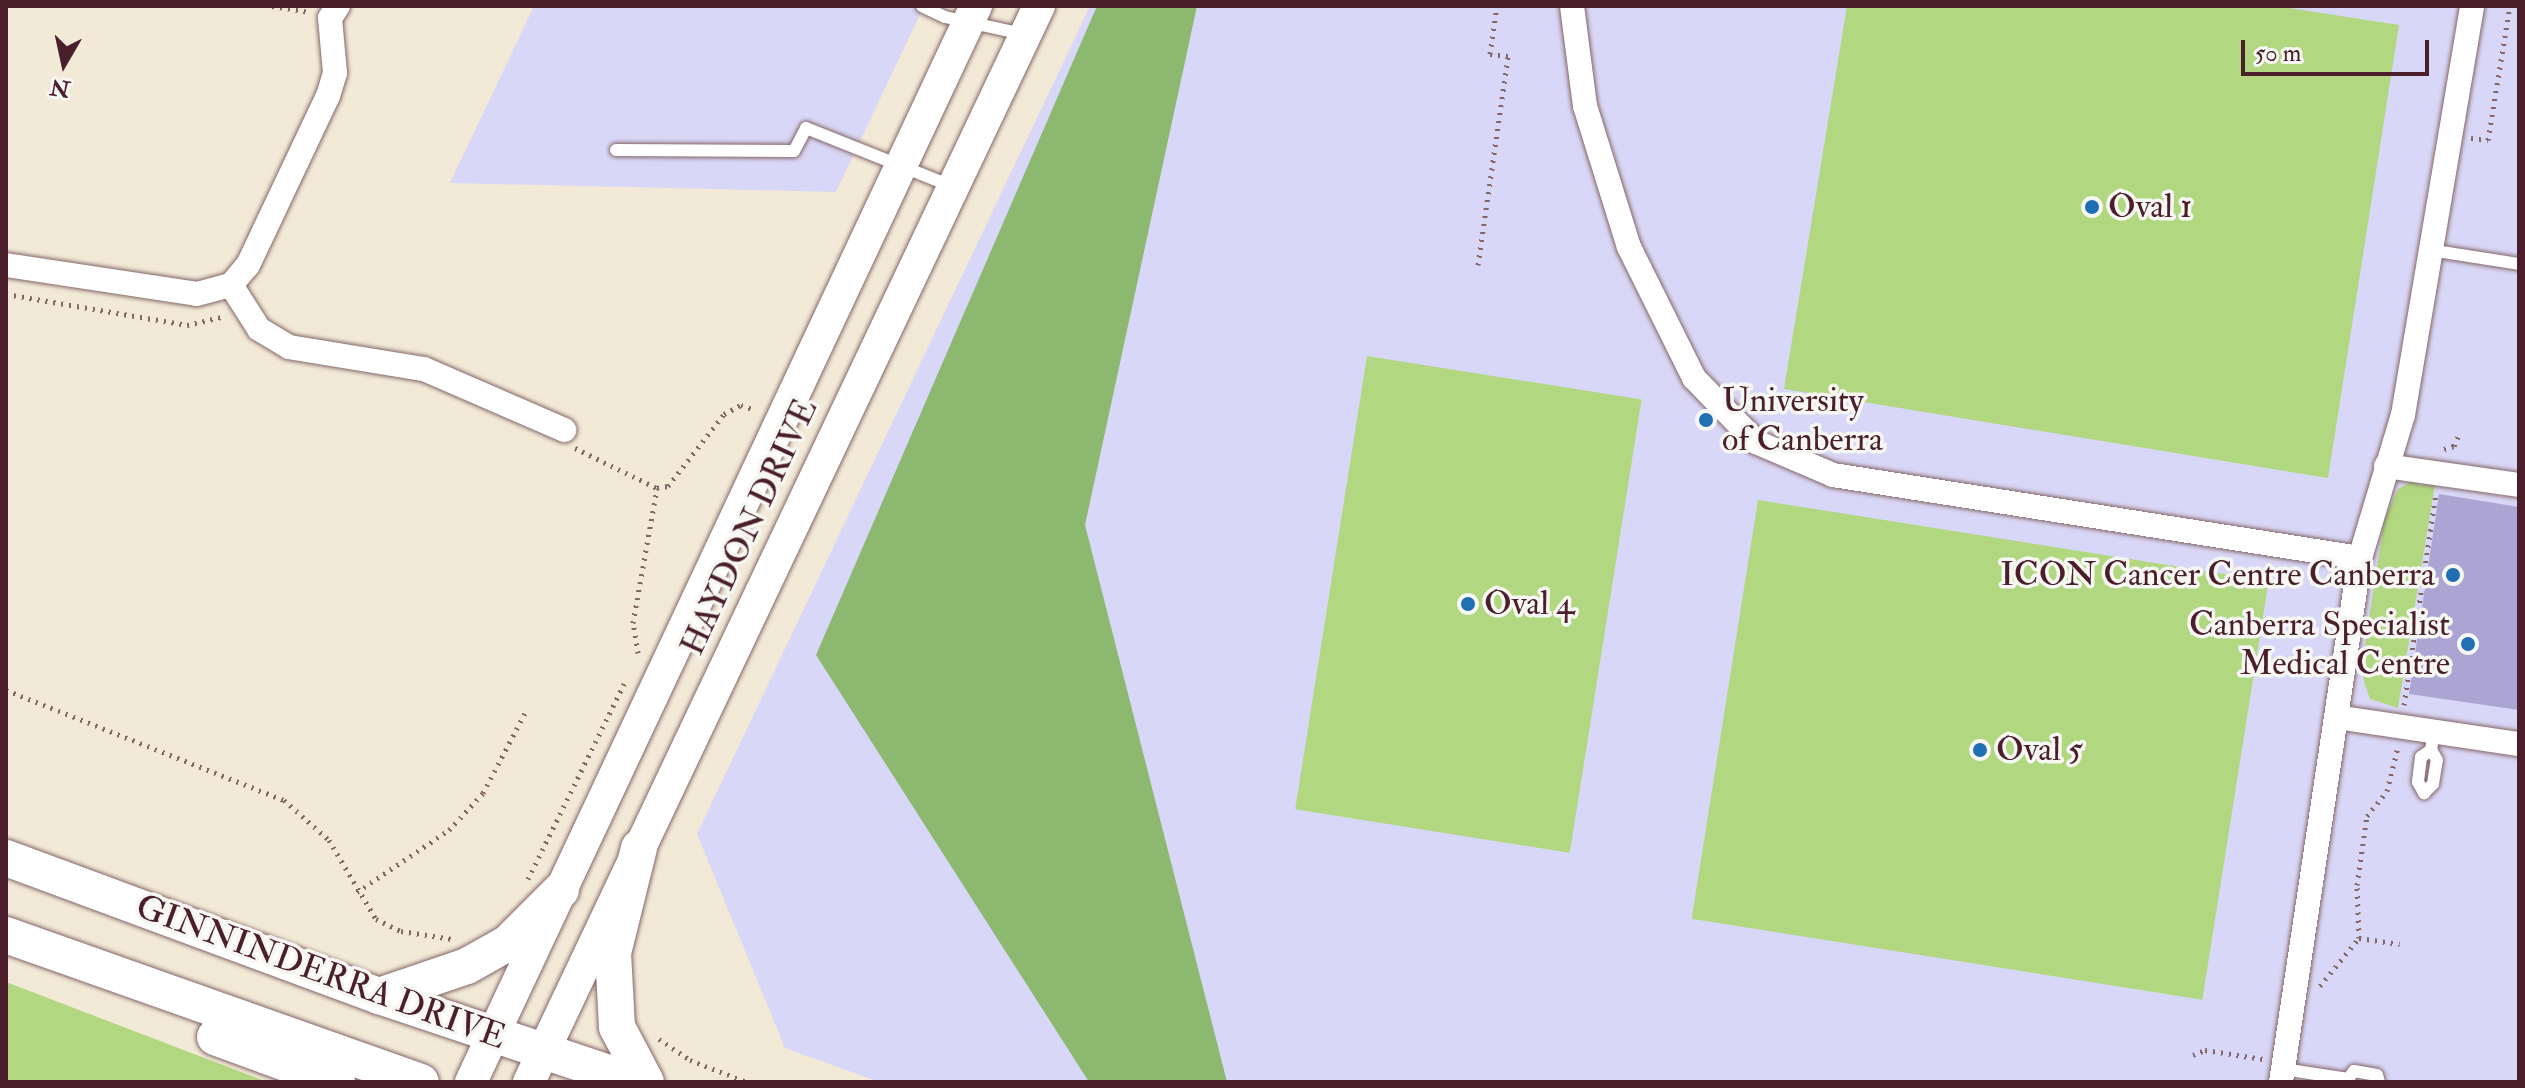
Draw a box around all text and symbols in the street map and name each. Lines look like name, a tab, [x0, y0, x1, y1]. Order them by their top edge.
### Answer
north arrow	[24, 24, 104, 104]
scale bar	[2245, 24, 2433, 74]
text: 50 m	[2255, 38, 2301, 69]
text: N	[48, 72, 72, 103]
place label: Oval 1	[2108, 187, 2192, 227]
marker: Oval 1	[2083, 198, 2101, 216]
place label: University of Canberra	[1722, 380, 1883, 460]
street label: HAYDON DRIVE	[672, 392, 826, 662]
marker: University of Canberra	[1697, 411, 1715, 429]
place label: ICON Cancer Centre Canberra	[2000, 555, 2435, 595]
marker: ICON Cancer Centre Canberra	[2442, 564, 2464, 586]
place label: Oval 4	[1484, 584, 1574, 624]
marker: Oval 4	[1459, 595, 1477, 613]
place label: Canberra Specialist Medical Centre	[2189, 604, 2450, 684]
marker: Canberra Specialist Medical Centre	[2457, 633, 2479, 655]
place label: Oval 5	[1996, 730, 2083, 770]
marker: Oval 5	[1971, 741, 1989, 759]
street label: GINNINDERRA DRIVE	[131, 886, 511, 1058]

